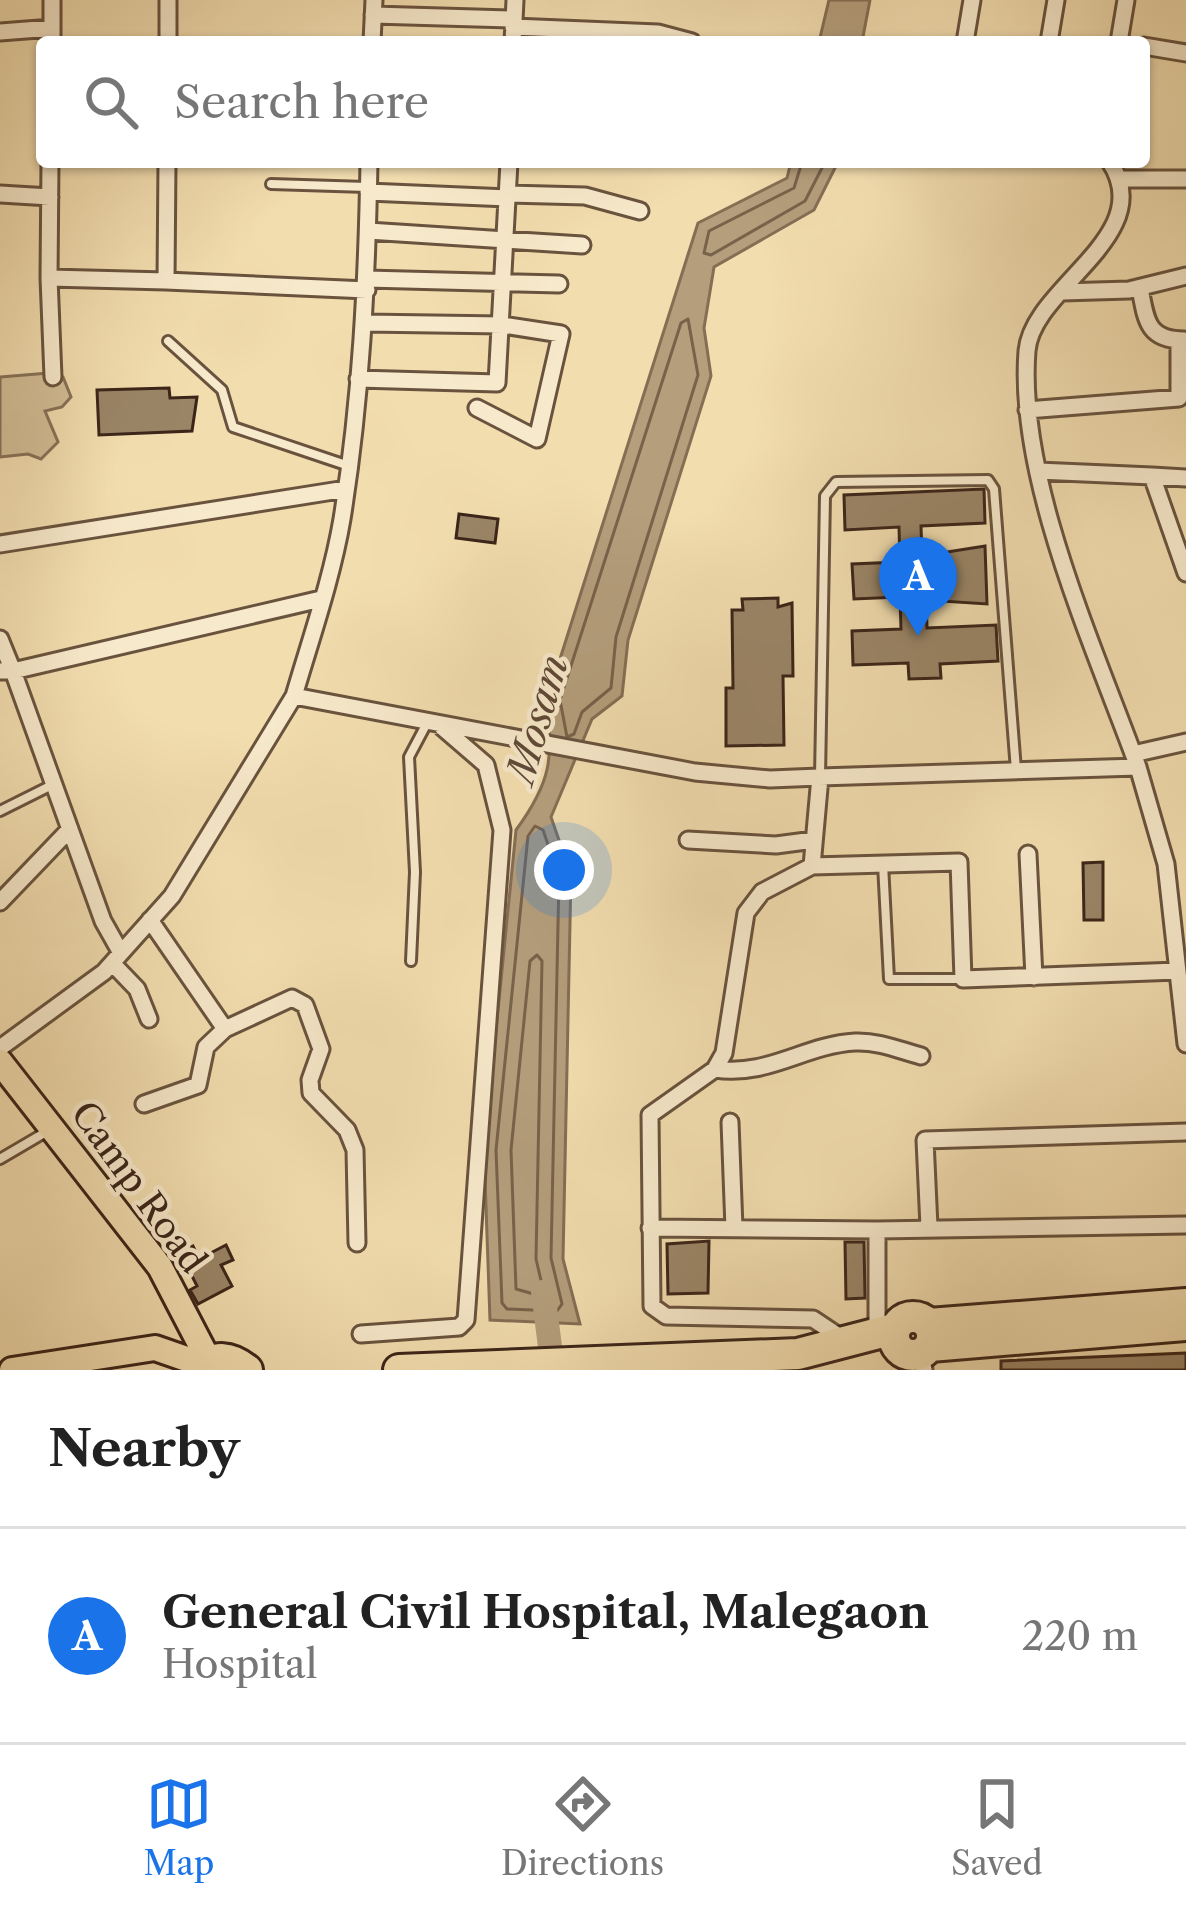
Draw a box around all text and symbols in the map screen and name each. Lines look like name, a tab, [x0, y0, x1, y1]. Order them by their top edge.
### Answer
search box	[36, 36, 1150, 168]
icon: search	[78, 69, 144, 135]
text: Search here	[174, 74, 429, 130]
pin: A	[879, 537, 957, 636]
water label: Mosam	[495, 650, 578, 792]
your location	[534, 840, 594, 900]
street label: Camp Road	[62, 1093, 216, 1281]
text: Nearby	[48, 1417, 240, 1479]
text: General Civil Hospital, Malegaon	[162, 1584, 929, 1640]
text: A	[72, 1612, 102, 1660]
text: 220 m	[1022, 1612, 1138, 1660]
text: Hospital	[162, 1640, 317, 1688]
tab: Map	[143, 1771, 214, 1884]
tab: Directions	[501, 1771, 664, 1884]
tab: Saved	[951, 1771, 1043, 1884]

